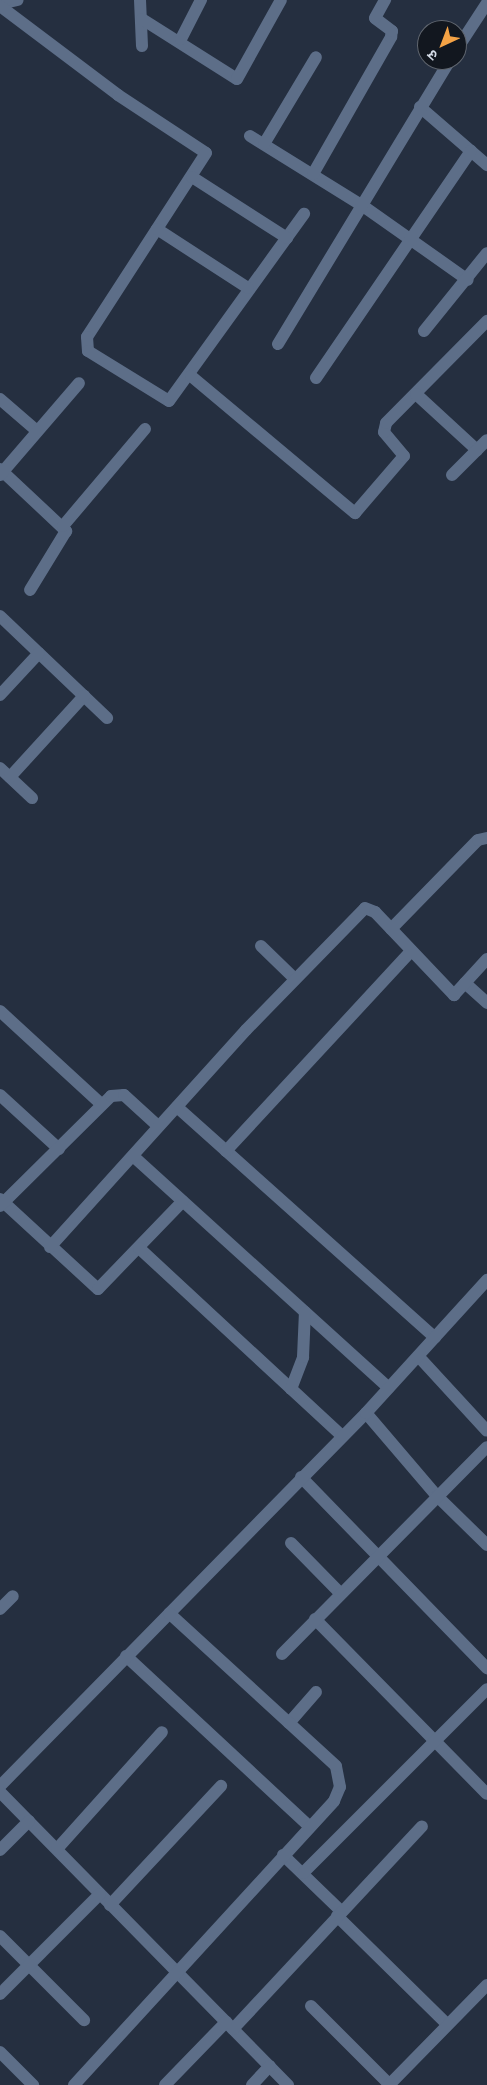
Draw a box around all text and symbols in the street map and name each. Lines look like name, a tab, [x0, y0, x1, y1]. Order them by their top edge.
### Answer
north arrow	[417, 20, 467, 70]
text: उ	[424, 47, 441, 64]

